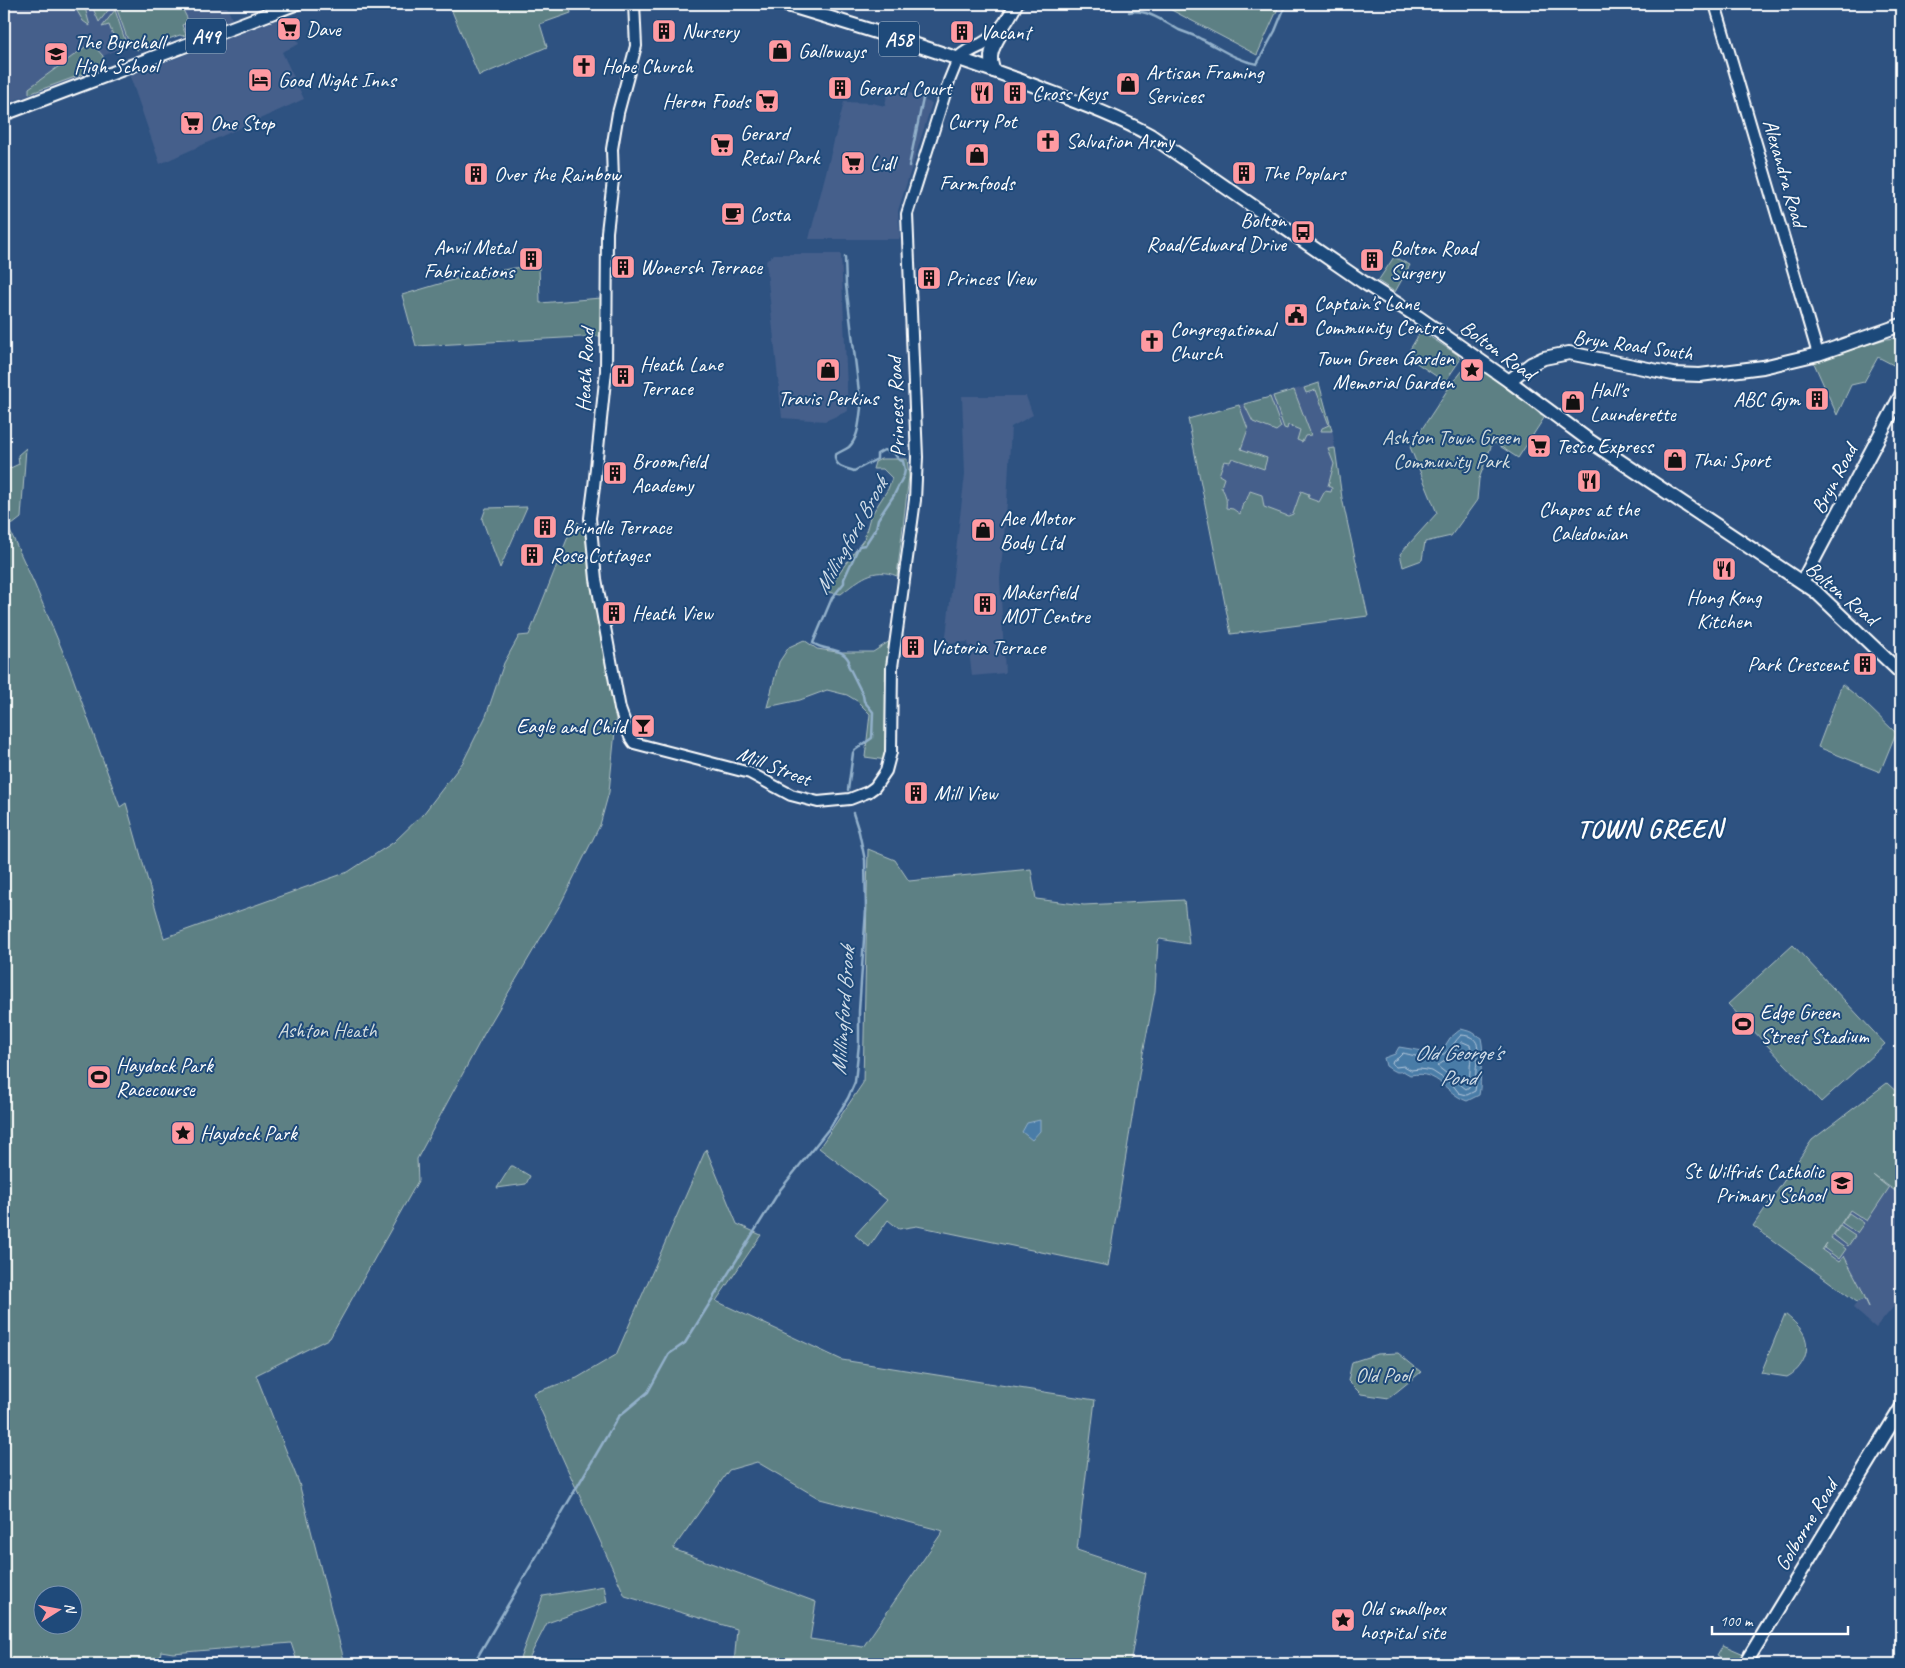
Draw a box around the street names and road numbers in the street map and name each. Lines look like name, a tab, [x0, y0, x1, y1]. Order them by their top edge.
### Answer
road number: A49	[186, 18, 226, 54]
road number: A58	[879, 22, 919, 56]
street label: Alexandra Road	[1757, 116, 1814, 232]
street label: Bolton Road	[1455, 314, 1544, 388]
street label: Bryn Road South	[1571, 324, 1695, 366]
street label: Heath Road	[570, 325, 600, 413]
street label: Princess Road	[881, 353, 911, 458]
street label: Bryn Road	[1805, 437, 1865, 518]
street label: Bolton Road	[1800, 555, 1886, 633]
street label: Mill Street	[734, 740, 816, 793]
street label: Golborne Road	[1769, 1471, 1845, 1575]

